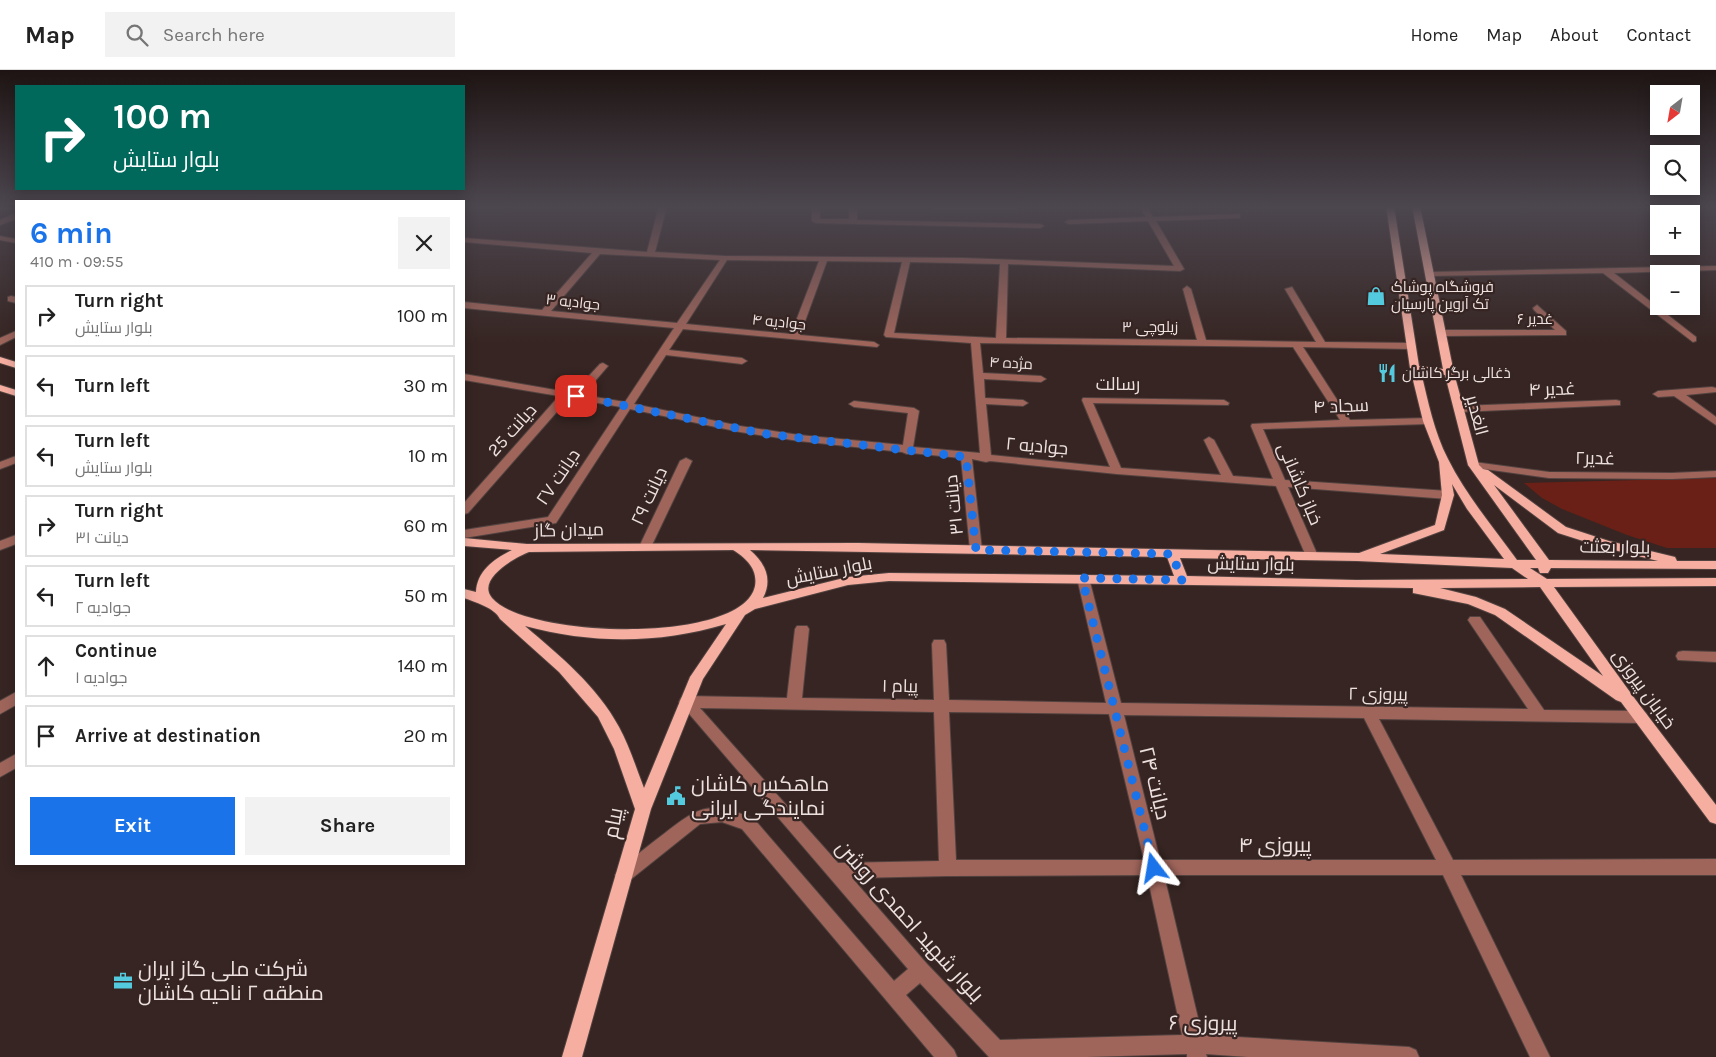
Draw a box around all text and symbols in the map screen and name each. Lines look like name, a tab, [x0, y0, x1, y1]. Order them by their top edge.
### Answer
search box	[105, 12, 455, 57]
text: Map	[25, 21, 75, 49]
icon: search	[123, 21, 151, 49]
text: Search here	[163, 24, 265, 46]
text: Home	[1410, 24, 1458, 46]
text: Map	[1486, 24, 1522, 46]
text: About	[1550, 24, 1599, 46]
text: Contact	[1627, 24, 1691, 46]
north arrow	[1650, 85, 1700, 135]
map controls	[1650, 85, 1700, 315]
text: 100 m	[113, 96, 212, 137]
icon: right	[30, 105, 95, 170]
button: search	[1650, 145, 1700, 195]
text: بلوار ستایش	[113, 147, 220, 173]
button: +	[1650, 205, 1700, 255]
text: 6 min	[30, 215, 113, 251]
button: close	[398, 217, 450, 269]
text: 410 m · 09:55	[30, 252, 123, 271]
button: −	[1650, 265, 1700, 315]
place label: فروشگاه پوشاک تک آروین پارسیان	[1391, 278, 1494, 314]
shop icon: فروشگاه پوشاک تک آروین پارسیان	[1365, 285, 1387, 307]
text: Turn right	[75, 290, 164, 312]
street label: جوادیه ۳	[545, 290, 601, 314]
icon: right	[32, 302, 60, 330]
text: 100 m	[397, 305, 448, 327]
street label: جوادیه ۴	[751, 310, 807, 334]
street label: غدیر ۶	[1517, 310, 1553, 328]
text: بلوار ستایش	[75, 318, 153, 337]
street label: زیلوچی ۳	[1122, 318, 1178, 337]
street label: مژده ۴	[989, 353, 1033, 373]
restaurant icon: ذغالی برگر کاشان	[1376, 362, 1398, 384]
place label: ذغالی برگر کاشان	[1402, 364, 1511, 383]
icon: left	[32, 372, 60, 400]
street label: رسالت	[1096, 373, 1140, 395]
text: Turn left	[75, 375, 150, 397]
text: 30 m	[403, 375, 448, 397]
pin	[555, 375, 597, 417]
street label: غدیر ۴	[1528, 377, 1576, 401]
icon: arrive	[562, 382, 590, 410]
street label: الغدیر	[1461, 391, 1493, 438]
street label: سجاد ۴	[1313, 394, 1369, 418]
street label: دیانت 25	[483, 399, 541, 461]
text: Turn left	[75, 430, 150, 452]
street label: جوادیه ۲	[1005, 432, 1069, 460]
street label: خباز کاشانی	[1273, 440, 1327, 528]
icon: left	[32, 442, 60, 470]
text: 10 m	[408, 445, 448, 467]
street label: دیانت ۲۷	[531, 445, 585, 509]
street label: غدیر۲	[1575, 447, 1615, 469]
text: بلوار ستایش	[75, 458, 153, 477]
street label: دیانت ۲۹	[626, 464, 672, 528]
street label: دیانت ۳۱	[940, 474, 968, 536]
text: Turn right	[75, 500, 164, 522]
icon: right	[32, 512, 60, 540]
text: 60 m	[404, 515, 448, 537]
street label: میدان گاز	[533, 518, 604, 542]
text: دیانت ۳۱	[75, 528, 129, 547]
street label: بلوار بعثت	[1579, 535, 1651, 559]
street label: بلوار ستایش	[784, 552, 874, 590]
street label: بلوار ستایش	[1207, 552, 1295, 576]
text: Turn left	[75, 570, 150, 592]
icon: left	[32, 582, 60, 610]
text: 50 m	[404, 585, 448, 607]
text: جوادیه ۲	[75, 598, 131, 617]
text: Continue	[75, 640, 157, 662]
street label: خیابان پیروزی	[1607, 645, 1680, 734]
icon: ahead	[32, 652, 60, 680]
text: 140 m	[398, 655, 448, 677]
text: جوادیه ۱	[75, 668, 127, 687]
street label: پیام ۱	[882, 675, 919, 698]
street label: پیروزی ۲	[1348, 682, 1408, 707]
icon: arrive	[32, 722, 60, 750]
text: Arrive at destination	[75, 725, 261, 747]
text: 20 m	[403, 725, 448, 747]
street label: دیانت ۲۴	[1134, 744, 1176, 822]
place label: ماهکس کاشان نمایندگی ایرانی	[691, 772, 829, 821]
public building icon: ماهکس کاشان نمایندگی ایرانی	[665, 785, 687, 807]
button: Exit	[30, 797, 235, 855]
button: Share	[245, 797, 450, 855]
street label: پیام	[598, 805, 630, 841]
street label: پیروزی ۴	[1239, 833, 1312, 859]
street label: بلوار شهید احمدی روشن	[830, 835, 989, 1007]
position arrow	[1127, 841, 1179, 893]
place label: شرکت ملی گاز ایران منطقه ۲ ناحیه کاشان	[138, 957, 324, 1006]
office icon: شرکت ملی گاز ایران منطقه ۲ ناحیه کاشان	[112, 970, 134, 992]
street label: پیروزی ۶	[1168, 1010, 1238, 1038]

